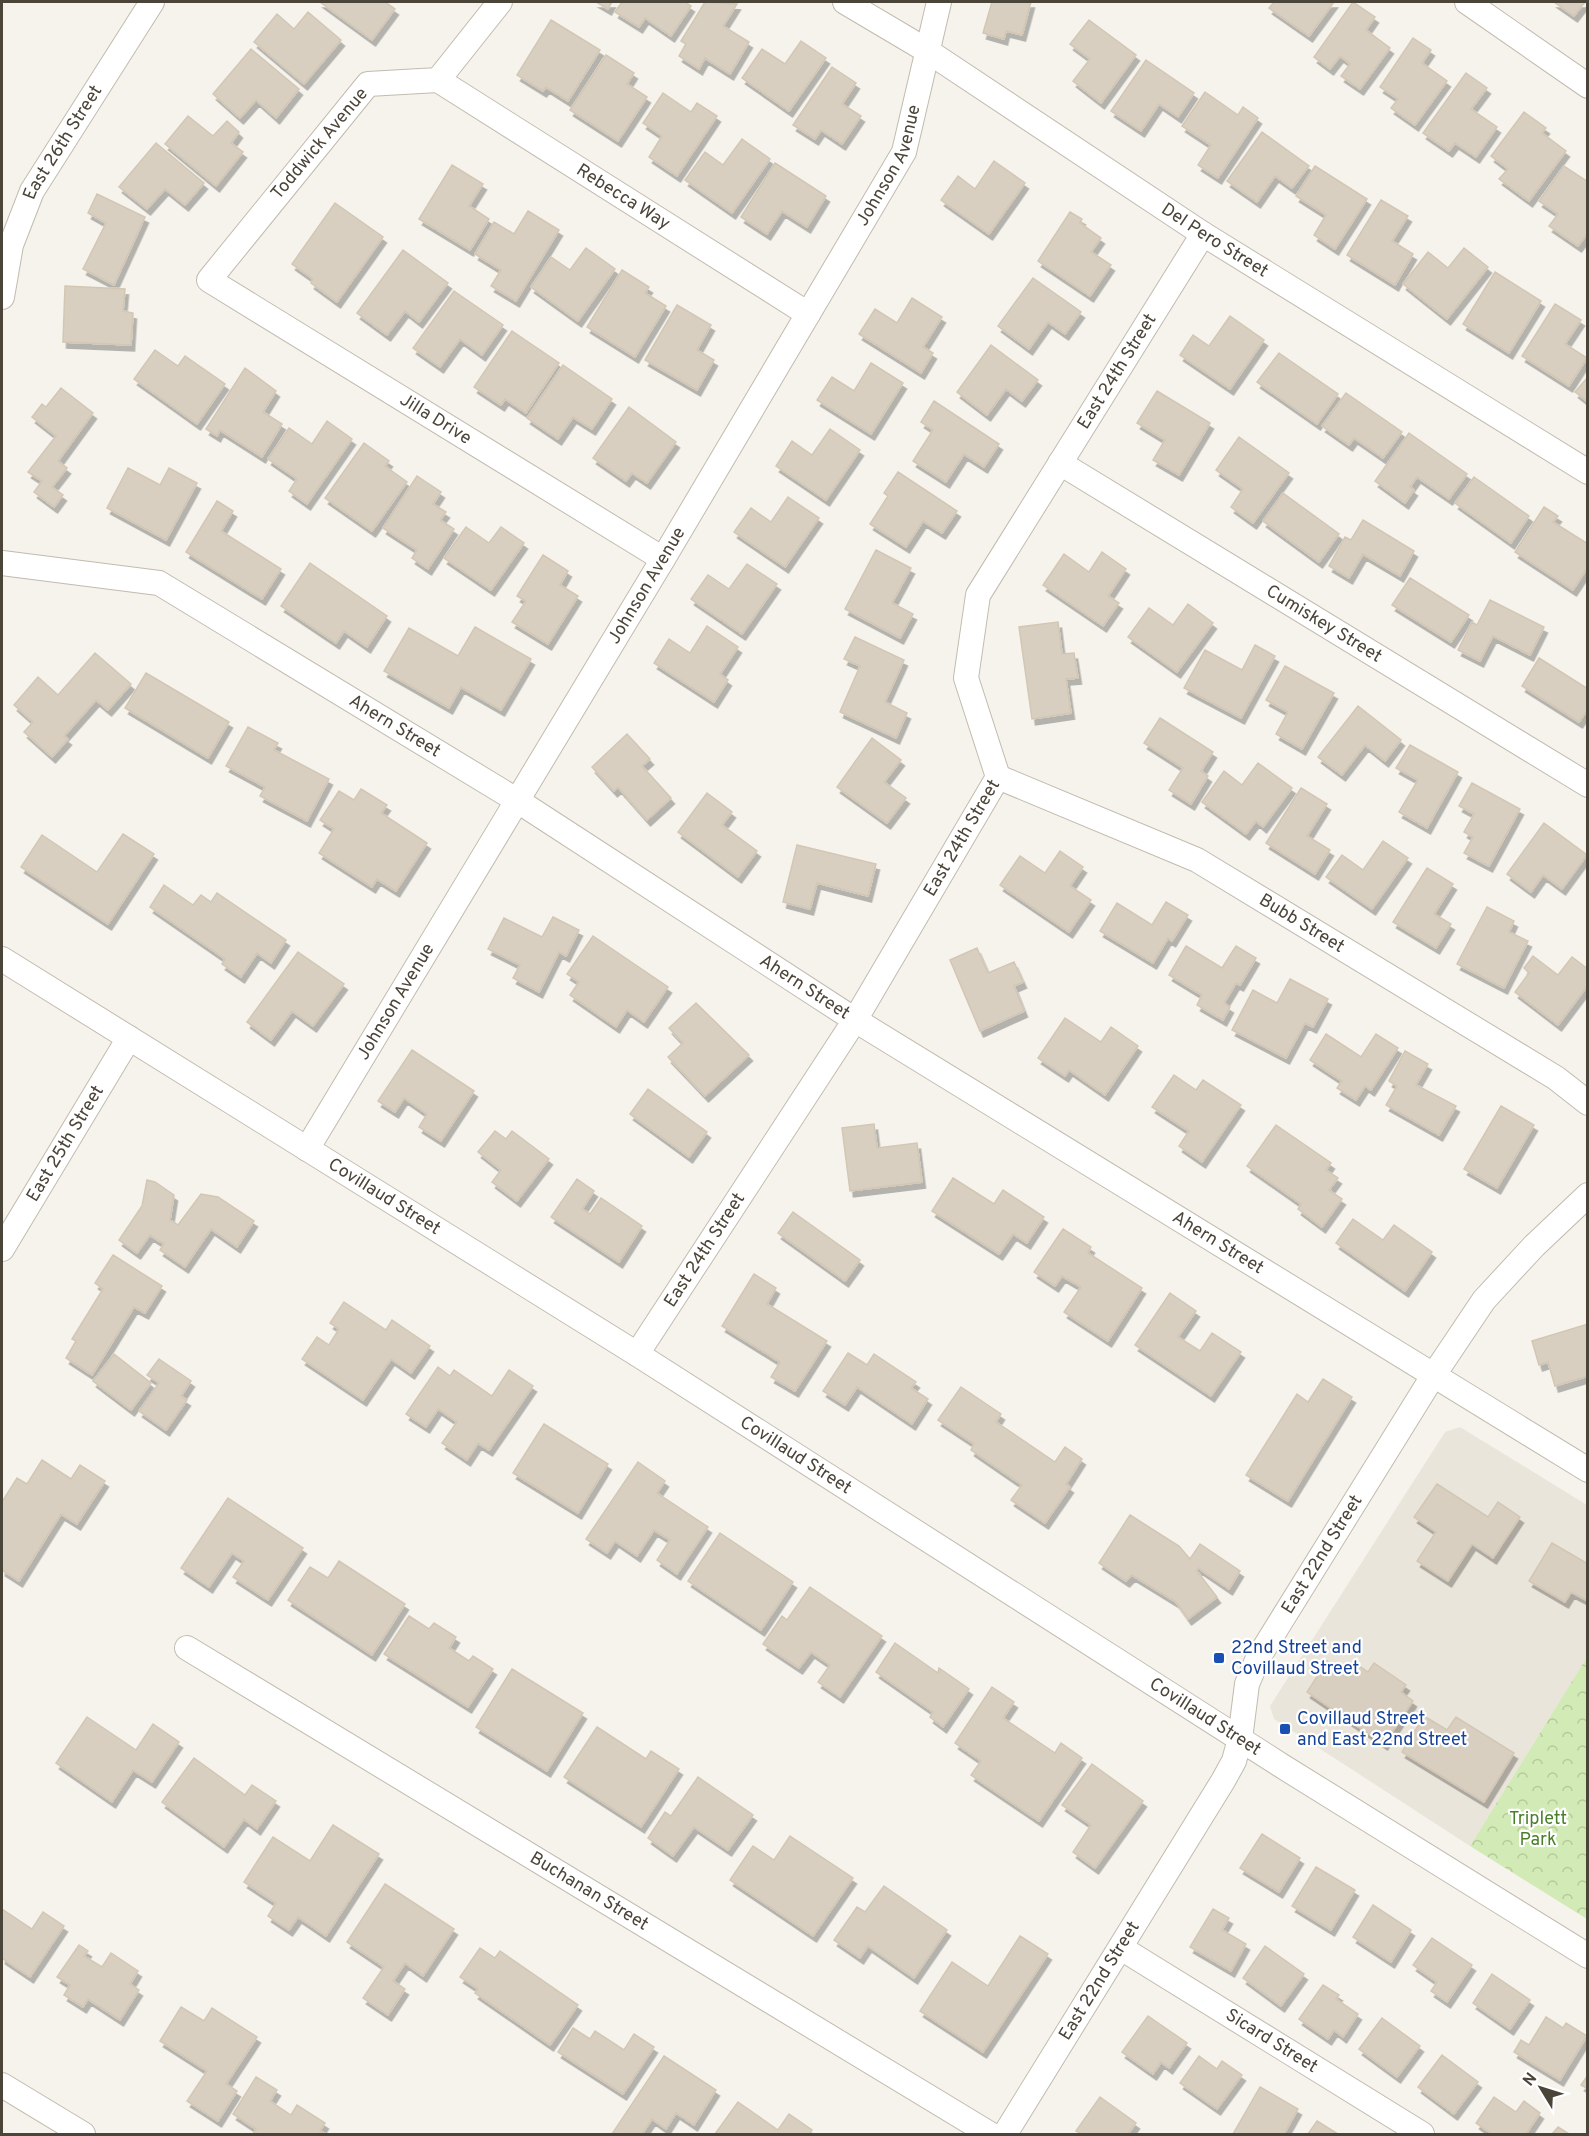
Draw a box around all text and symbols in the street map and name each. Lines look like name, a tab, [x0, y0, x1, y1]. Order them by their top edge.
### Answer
street label: East 26th Street	[18, 81, 108, 203]
street label: Toddwick Avenue	[266, 83, 374, 205]
street label: Johnson Avenue	[851, 102, 926, 230]
street label: Rebecca Way	[572, 159, 674, 235]
street label: Del Pero Street	[1157, 198, 1272, 283]
street label: East 24th Street	[1073, 309, 1162, 434]
street label: Jilla Drive	[395, 388, 476, 450]
street label: Johnson Avenue	[603, 523, 691, 648]
street label: Cumiskey Street	[1262, 580, 1386, 668]
street label: Ahern Street	[345, 689, 445, 763]
street label: East 24th Street	[919, 775, 1005, 901]
street label: Bubb Street	[1255, 889, 1349, 958]
street label: Johnson Avenue	[352, 939, 440, 1064]
street label: Ahern Street	[755, 949, 854, 1025]
street label: East 25th Street	[22, 1081, 109, 1206]
street label: Covillaud Street	[324, 1153, 445, 1240]
street label: East 24th Street	[659, 1189, 750, 1312]
street label: Ahern Street	[1168, 1206, 1268, 1280]
street label: Covillaud Street	[735, 1411, 856, 1500]
street label: East 22nd Street	[1277, 1491, 1368, 1618]
place label: 22nd Street and Covillaud Street	[1231, 1637, 1362, 1681]
marker: 22nd Street and Covillaud Street	[1212, 1651, 1226, 1665]
street label: Covillaud Street	[1145, 1673, 1265, 1761]
place label: Covillaud Street and East 22nd Street	[1297, 1708, 1467, 1752]
marker: Covillaud Street and East 22nd Street	[1278, 1722, 1292, 1736]
park label: Triplett Park	[1509, 1808, 1567, 1852]
street label: Buchanan Street	[526, 1847, 653, 1936]
street label: East 22nd Street	[1054, 1917, 1145, 2045]
street label: Sicard Street	[1221, 2004, 1322, 2078]
north arrow	[1511, 2058, 1571, 2118]
text: N	[1519, 2069, 1542, 2091]

